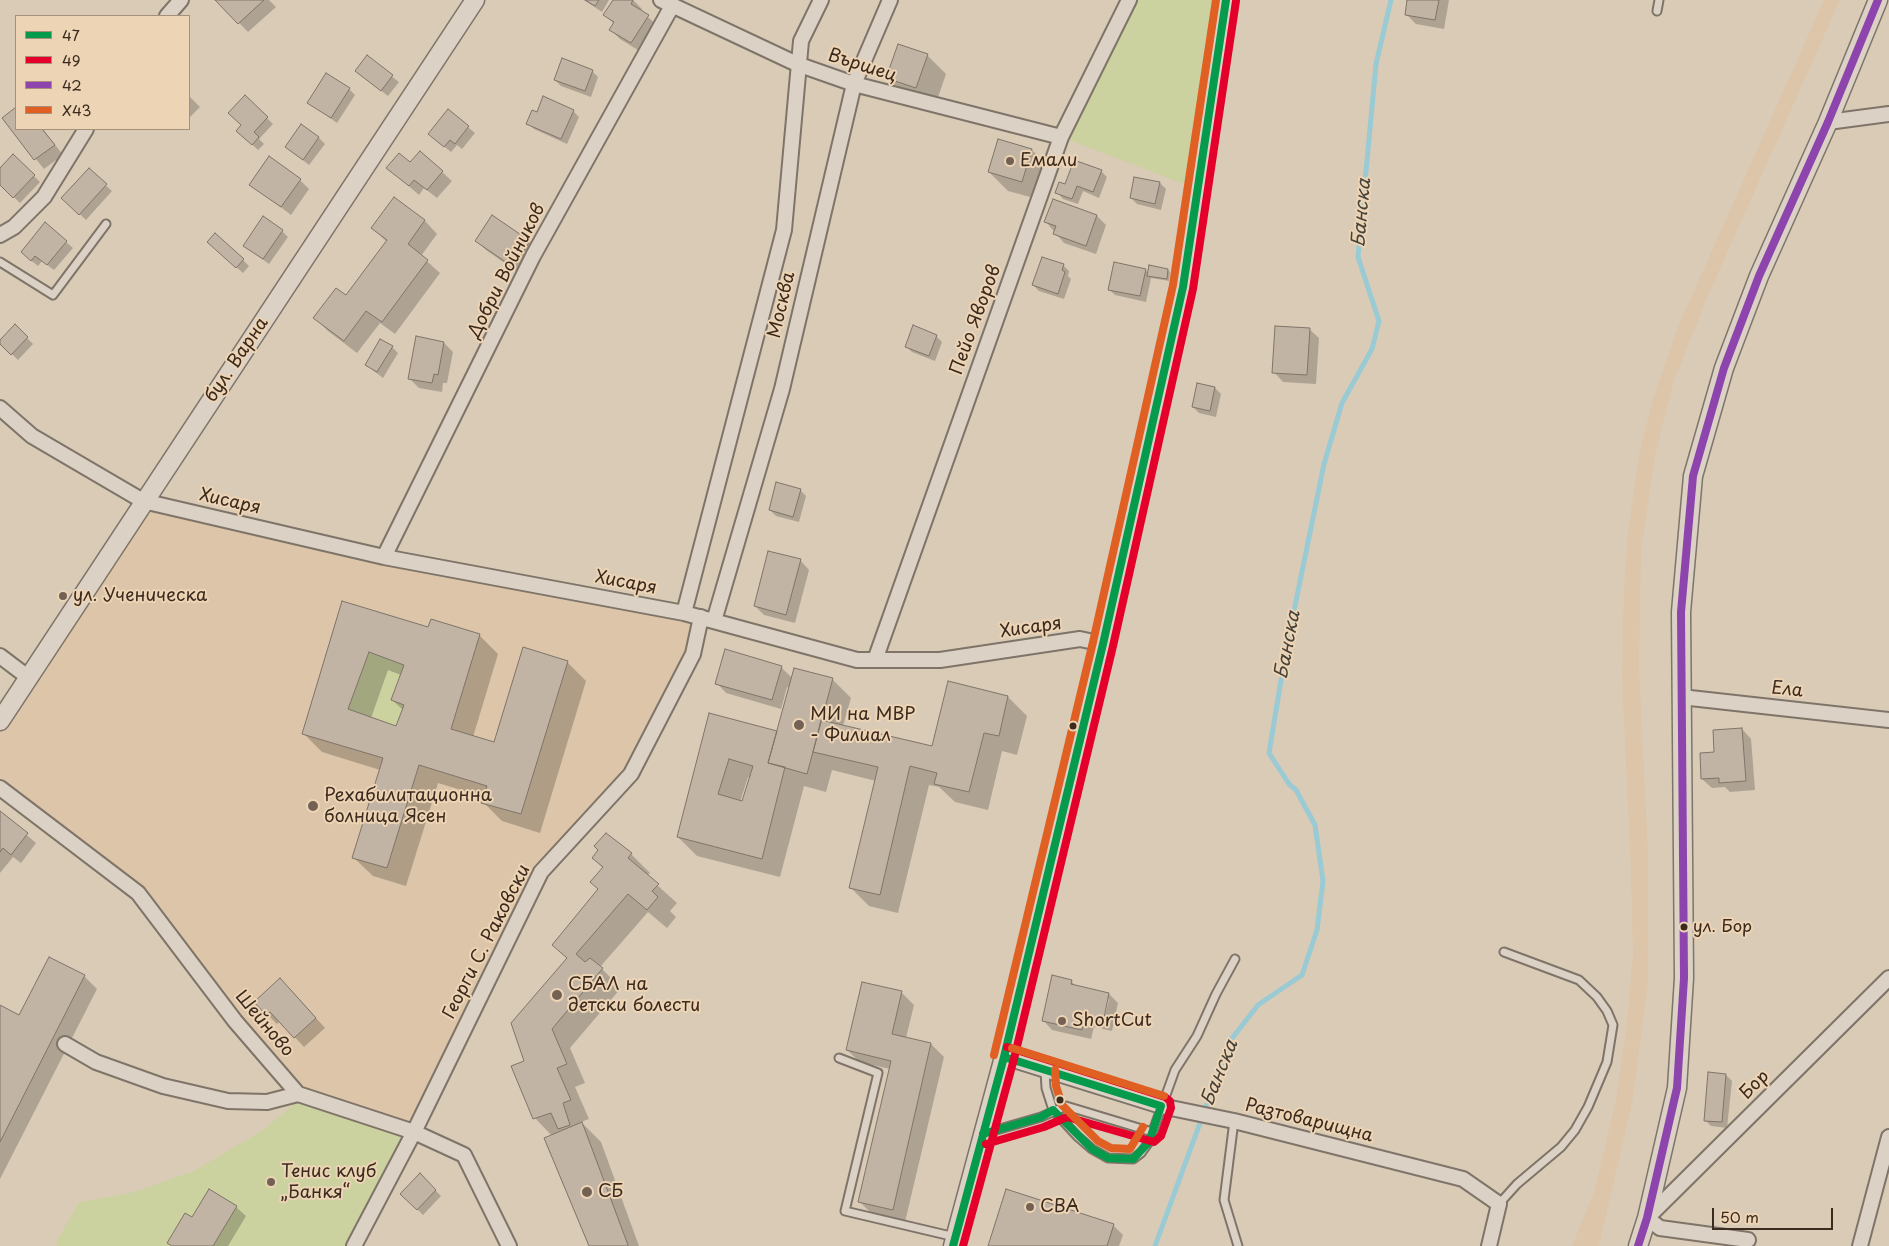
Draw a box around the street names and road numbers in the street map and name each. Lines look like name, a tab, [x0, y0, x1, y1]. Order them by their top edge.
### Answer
street label: Вършец	[825, 45, 899, 87]
street label: Добри Войников	[464, 200, 550, 342]
street label: Пейо Яворов	[946, 262, 1006, 378]
street label: Москва	[764, 270, 800, 340]
street label: бул. Варна	[201, 313, 273, 407]
street label: Хисаря	[197, 484, 263, 520]
street label: Хисаря	[593, 566, 659, 600]
street label: Хисаря	[999, 613, 1063, 643]
street label: Ела	[1770, 678, 1804, 702]
street label: Георги С. Раковски	[439, 861, 535, 1023]
street label: Шейново	[230, 986, 298, 1062]
street label: Бор	[1736, 1066, 1774, 1104]
street label: Разтоварищна	[1243, 1095, 1375, 1147]

